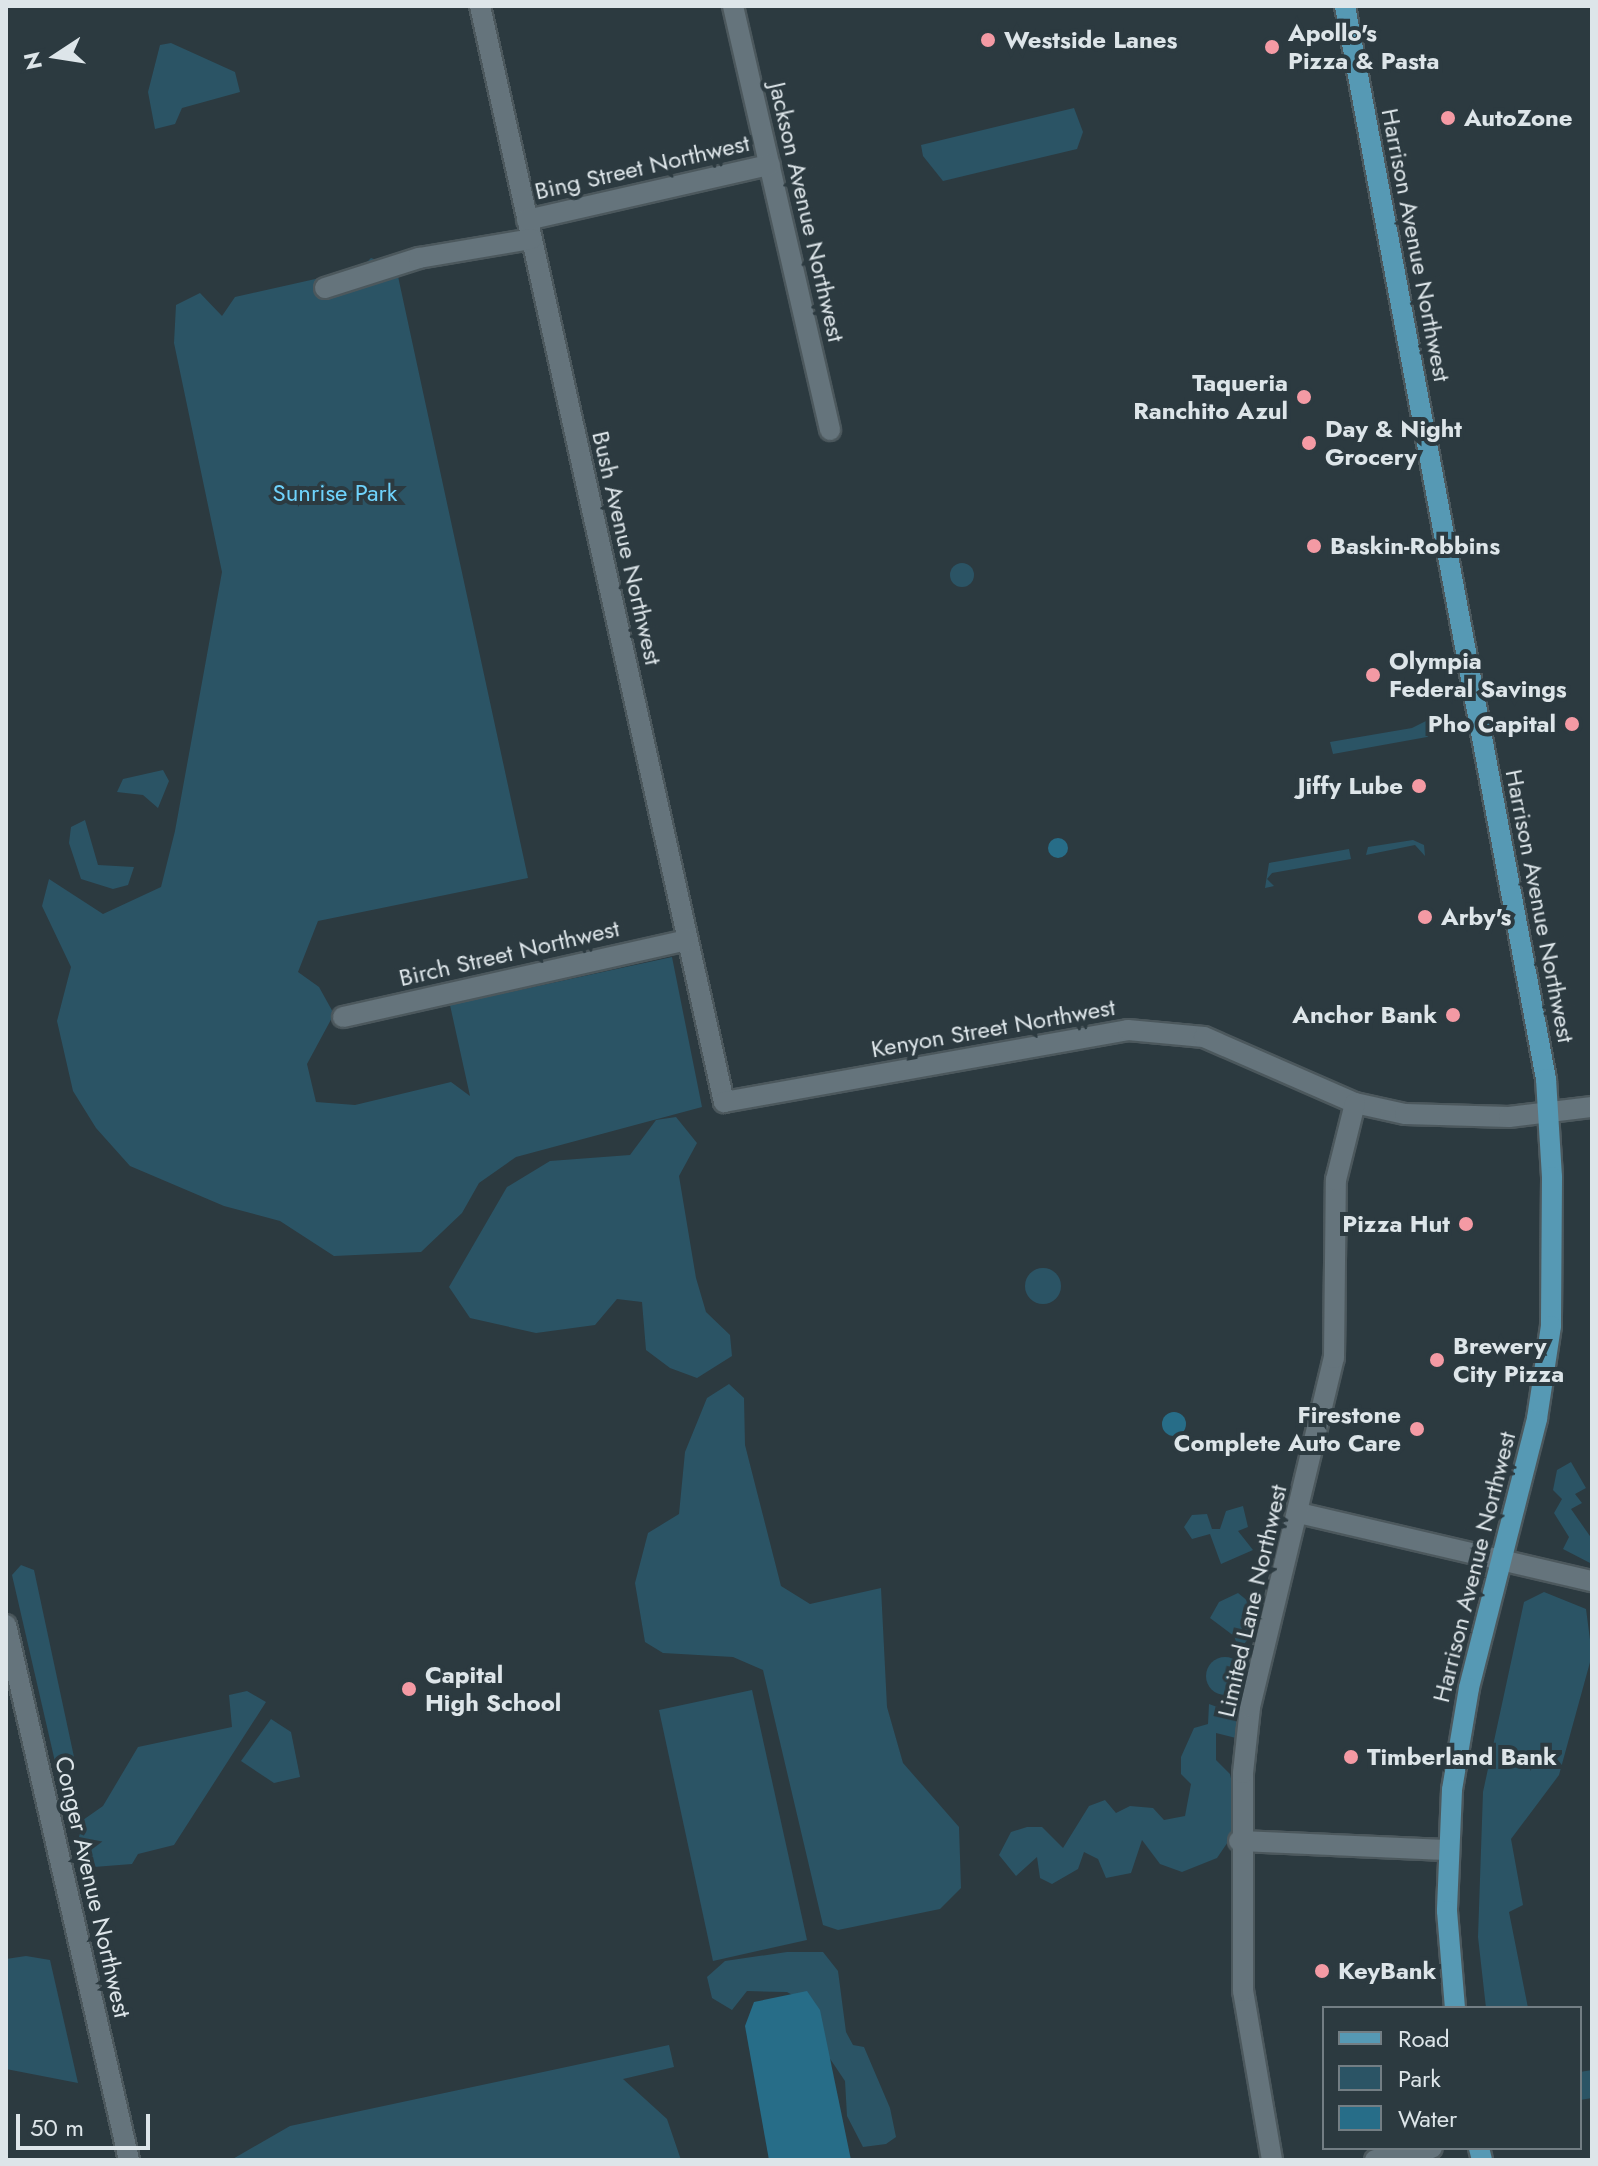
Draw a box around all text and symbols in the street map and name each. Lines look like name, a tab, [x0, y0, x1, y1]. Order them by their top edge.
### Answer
north arrow	[16, 16, 96, 96]
place label: Apollo's Pizza & Pasta	[1288, 19, 1439, 75]
place label: Westside Lanes	[1004, 26, 1177, 54]
marker: Westside Lanes	[979, 31, 997, 49]
marker: Apollo's Pizza & Pasta	[1263, 38, 1281, 56]
text: N	[15, 49, 50, 73]
street label: Jackson Avenue Northwest	[763, 79, 851, 345]
place label: AutoZone	[1464, 104, 1573, 132]
street label: Harrison Avenue Northwest	[1375, 106, 1457, 384]
marker: AutoZone	[1439, 109, 1457, 127]
street label: Bing Street Northwest	[532, 128, 752, 206]
place label: Taqueria Ranchito Azul	[1133, 369, 1288, 425]
marker: Taqueria Ranchito Azul	[1295, 388, 1313, 406]
place label: Day & Night Grocery	[1325, 415, 1462, 471]
street label: Bush Avenue Northwest	[586, 428, 668, 668]
marker: Day & Night Grocery	[1300, 434, 1318, 452]
park label: Sunrise Park	[273, 479, 397, 507]
place label: Baskin-Robbins	[1330, 532, 1500, 560]
marker: Baskin-Robbins	[1305, 537, 1323, 555]
place label: Olympia Federal Savings	[1389, 647, 1567, 703]
marker: Olympia Federal Savings	[1364, 666, 1382, 684]
place label: Pho Capital	[1428, 710, 1556, 738]
marker: Pho Capital	[1563, 715, 1581, 733]
street label: Harrison Avenue Northwest	[1499, 767, 1581, 1045]
place label: Jiffy Lube	[1298, 772, 1403, 800]
marker: Jiffy Lube	[1410, 777, 1428, 795]
place label: Arby's	[1441, 903, 1511, 931]
marker: Arby's	[1416, 908, 1434, 926]
street label: Birch Street Northwest	[396, 914, 622, 992]
street label: Kenyon Street Northwest	[869, 992, 1117, 1064]
place label: Anchor Bank	[1292, 1001, 1437, 1029]
marker: Anchor Bank	[1444, 1006, 1462, 1024]
place label: Pizza Hut	[1342, 1210, 1450, 1238]
marker: Pizza Hut	[1457, 1215, 1475, 1233]
place label: Brewery City Pizza	[1453, 1332, 1564, 1388]
marker: Brewery City Pizza	[1428, 1351, 1446, 1369]
place label: Firestone Complete Auto Care	[1174, 1401, 1401, 1457]
marker: Firestone Complete Auto Care	[1408, 1420, 1426, 1438]
street label: Harrison Avenue Northwest	[1426, 1429, 1522, 1705]
street label: Limited Lane Northwest	[1211, 1482, 1293, 1720]
place label: Capital High School	[425, 1661, 561, 1717]
marker: Capital High School	[400, 1680, 418, 1698]
place label: Timberland Bank	[1367, 1743, 1557, 1771]
marker: Timberland Bank	[1342, 1748, 1360, 1766]
street label: Conger Avenue Northwest	[49, 1753, 137, 2021]
place label: KeyBank	[1338, 1957, 1436, 1985]
marker: KeyBank	[1313, 1962, 1331, 1980]
legend	[1322, 2006, 1582, 2150]
text: Road	[1398, 2021, 1450, 2056]
text: Park	[1398, 2061, 1441, 2096]
scale bar	[20, 2098, 154, 2148]
text: Water	[1398, 2101, 1457, 2136]
text: 50 m	[30, 2110, 84, 2145]

